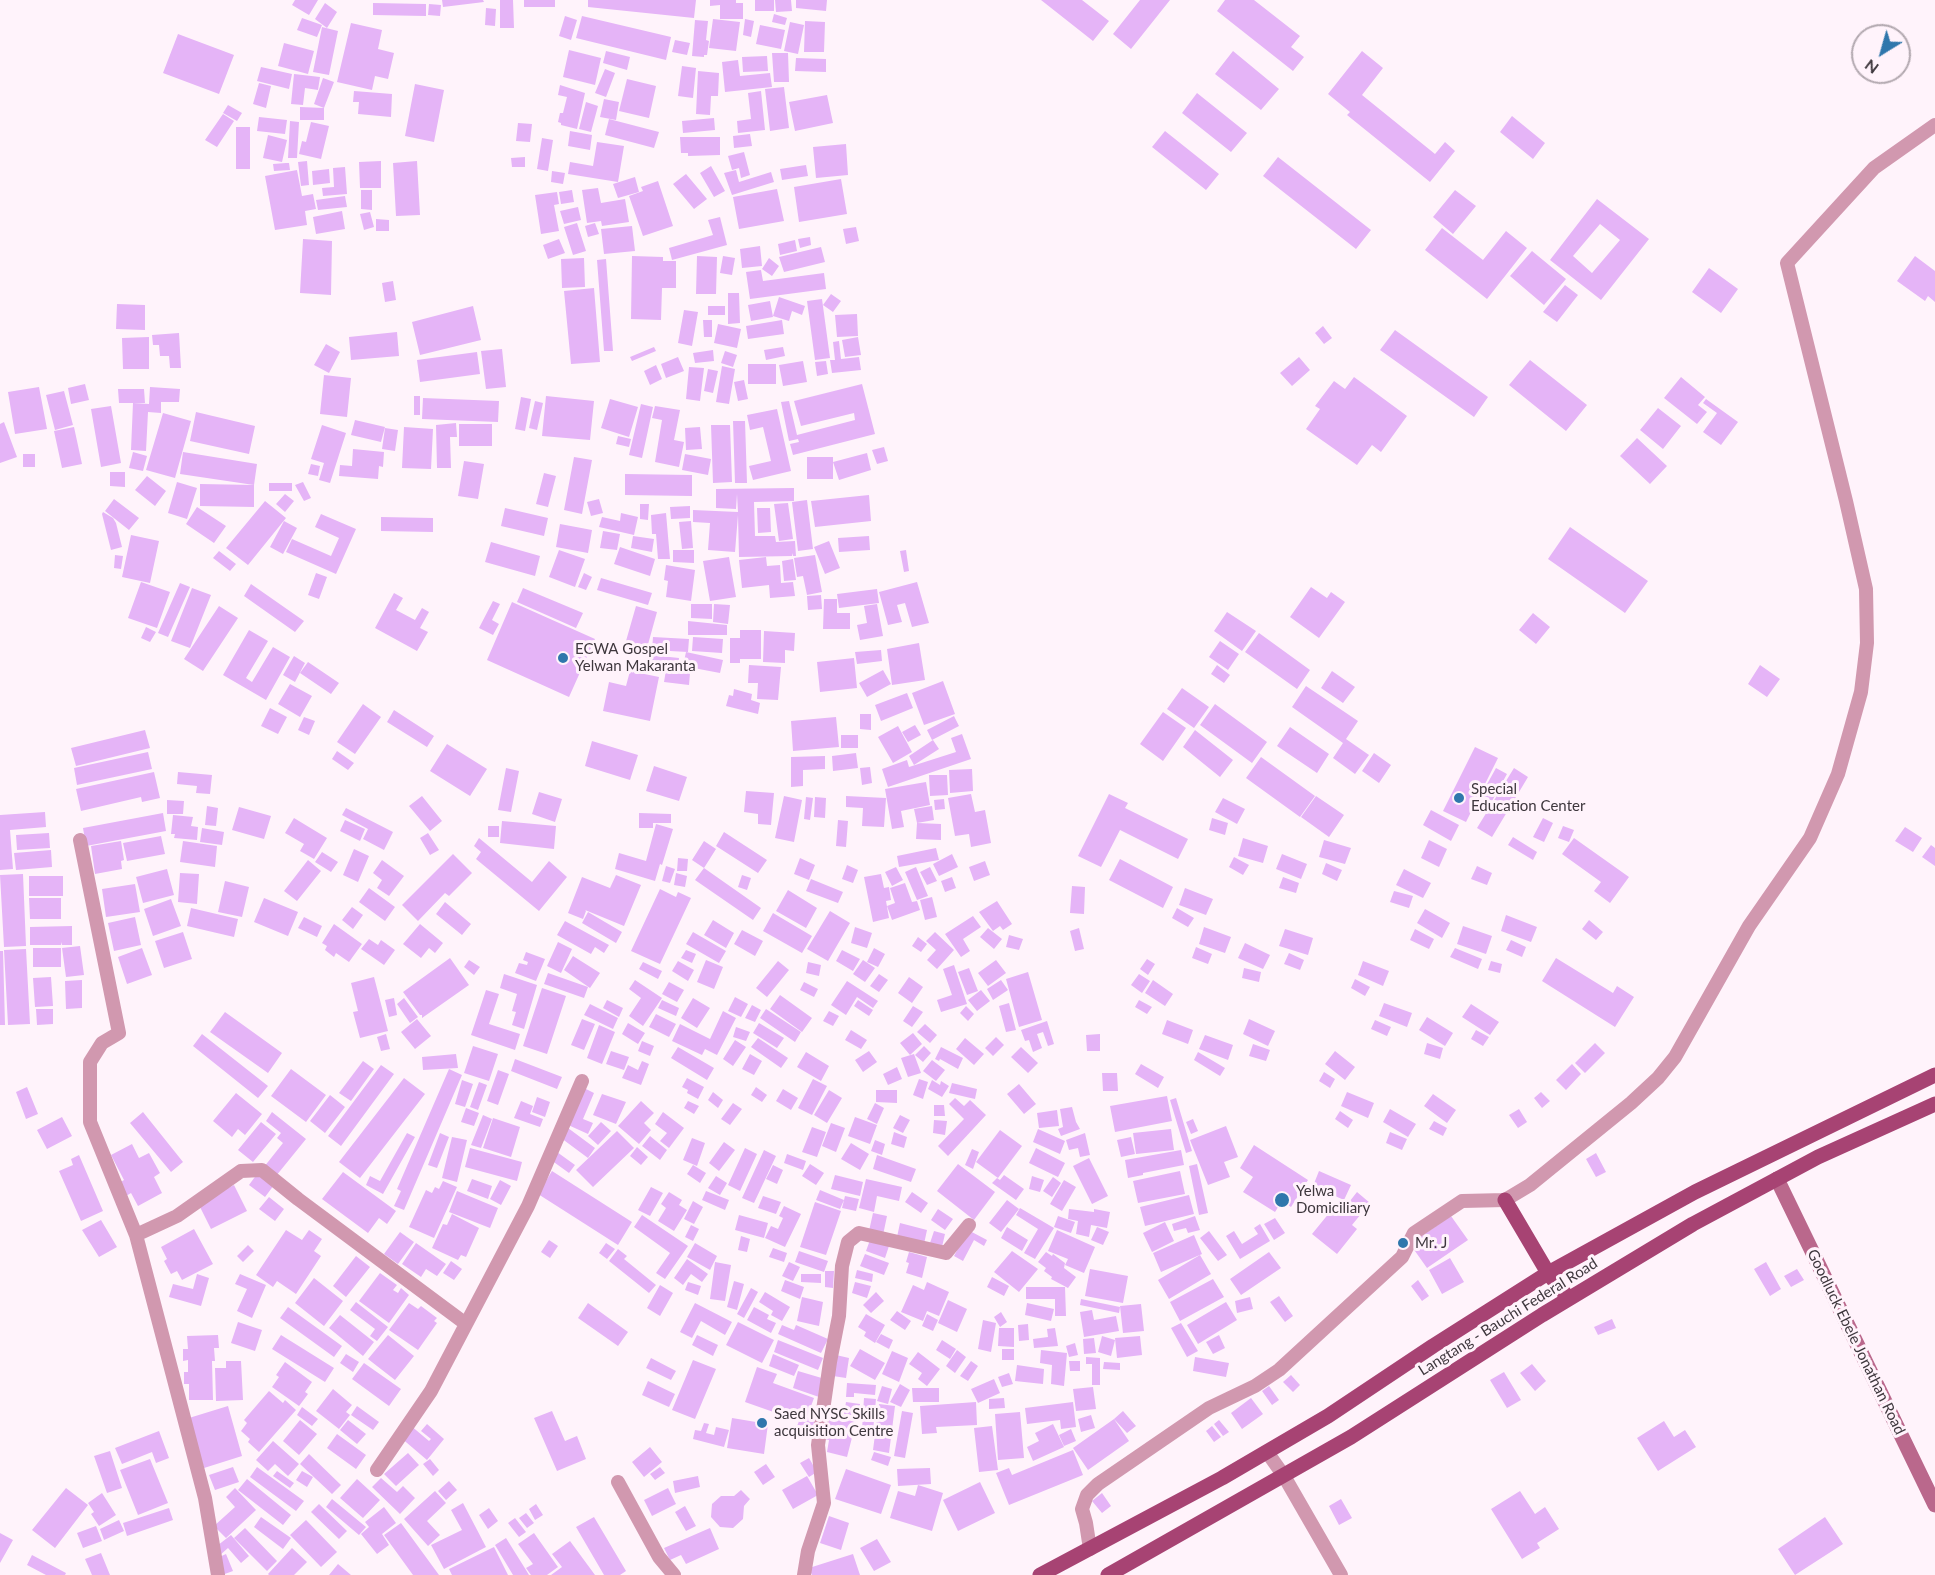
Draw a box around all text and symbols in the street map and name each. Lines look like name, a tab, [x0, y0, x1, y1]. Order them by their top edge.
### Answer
north arrow	[1851, 24, 1911, 84]
text: N	[1860, 56, 1882, 78]
place label: ECWA Gospel Yelwan Makaranta	[575, 640, 696, 675]
marker: ECWA Gospel Yelwan Makaranta	[556, 651, 570, 665]
place label: Special Education Center	[1471, 780, 1585, 815]
marker: Special Education Center	[1452, 791, 1466, 805]
place label: Yelwa Domiciliary	[1296, 1182, 1370, 1217]
marker: Yelwa Domiciliary	[1273, 1191, 1291, 1209]
place label: Mr. J	[1415, 1234, 1447, 1252]
marker: Mr. J	[1396, 1236, 1410, 1250]
street label: Goodluck Ebele Jonathan Road	[1803, 1246, 1909, 1438]
street label: Langtang - Bauchi Federal Road	[1415, 1254, 1601, 1380]
place label: Saed NYSC Skills acquisition Centre	[774, 1405, 893, 1440]
marker: Saed NYSC Skills acquisition Centre	[755, 1416, 769, 1430]

